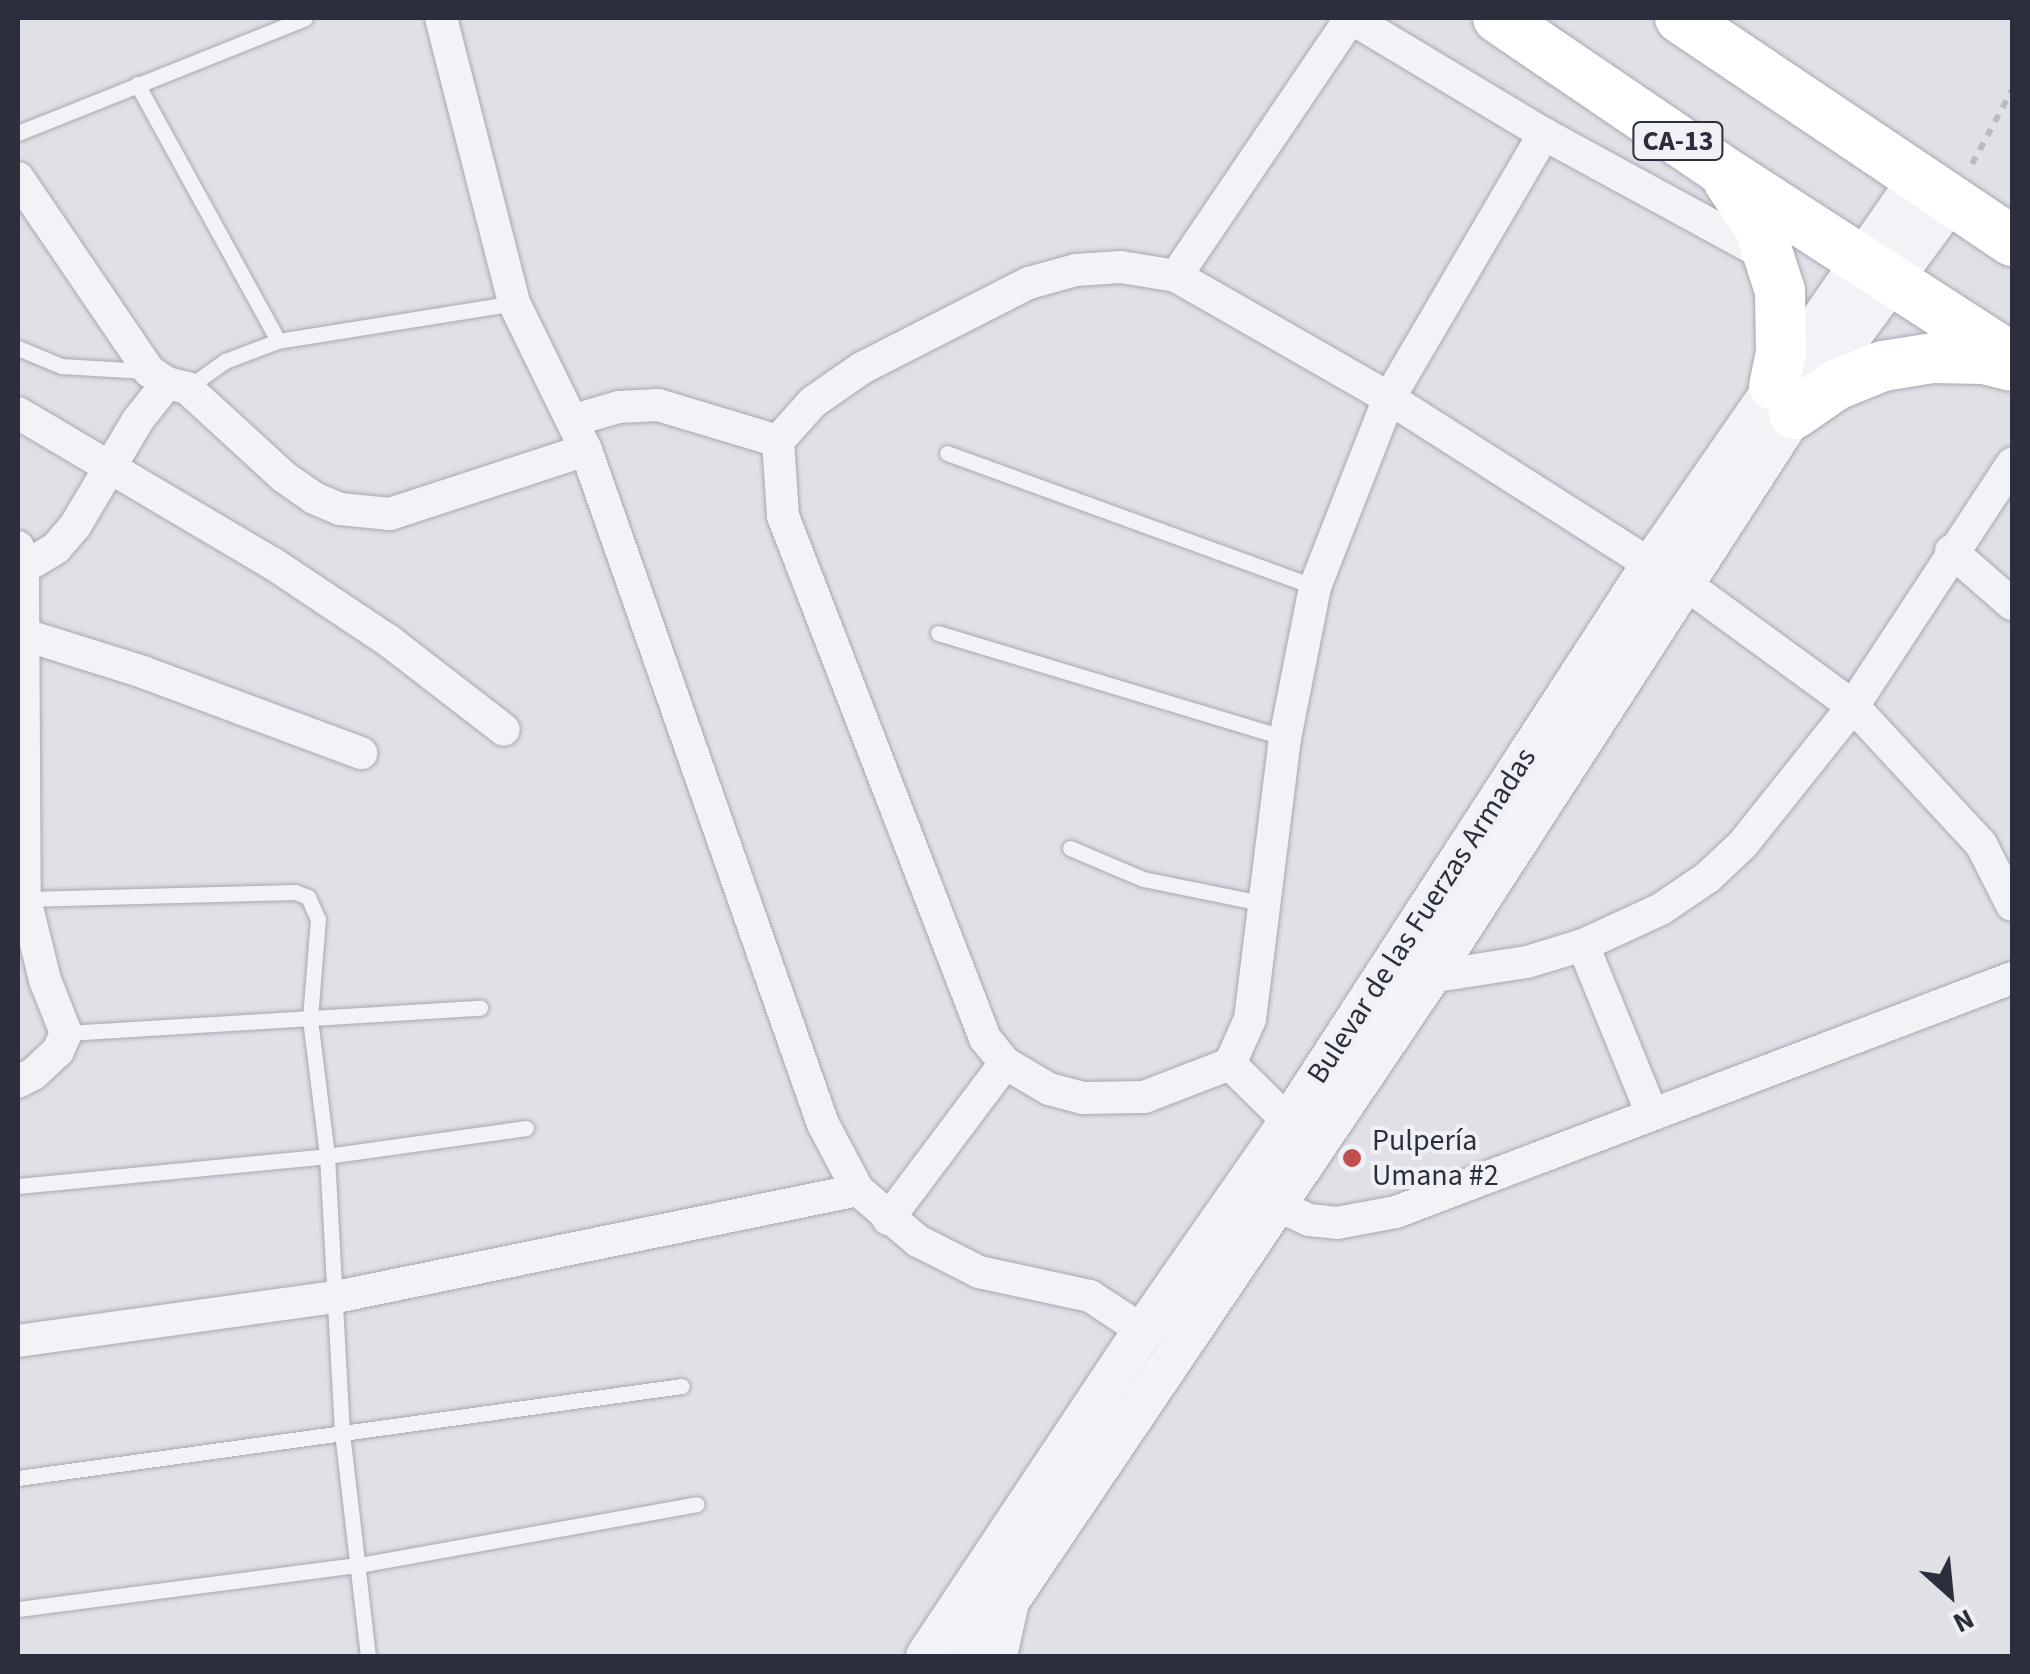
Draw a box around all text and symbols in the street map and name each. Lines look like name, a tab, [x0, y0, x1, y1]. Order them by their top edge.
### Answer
road number: CA-13	[1630, 118, 1726, 164]
street label: Bulevar de las Fuerzas Armadas	[1300, 741, 1544, 1091]
place label: Pulpería Umana #2	[1372, 1123, 1499, 1194]
marker: Pulpería Umana #2	[1341, 1147, 1363, 1169]
north arrow	[1900, 1544, 2000, 1644]
text: N	[1946, 1599, 1981, 1643]

